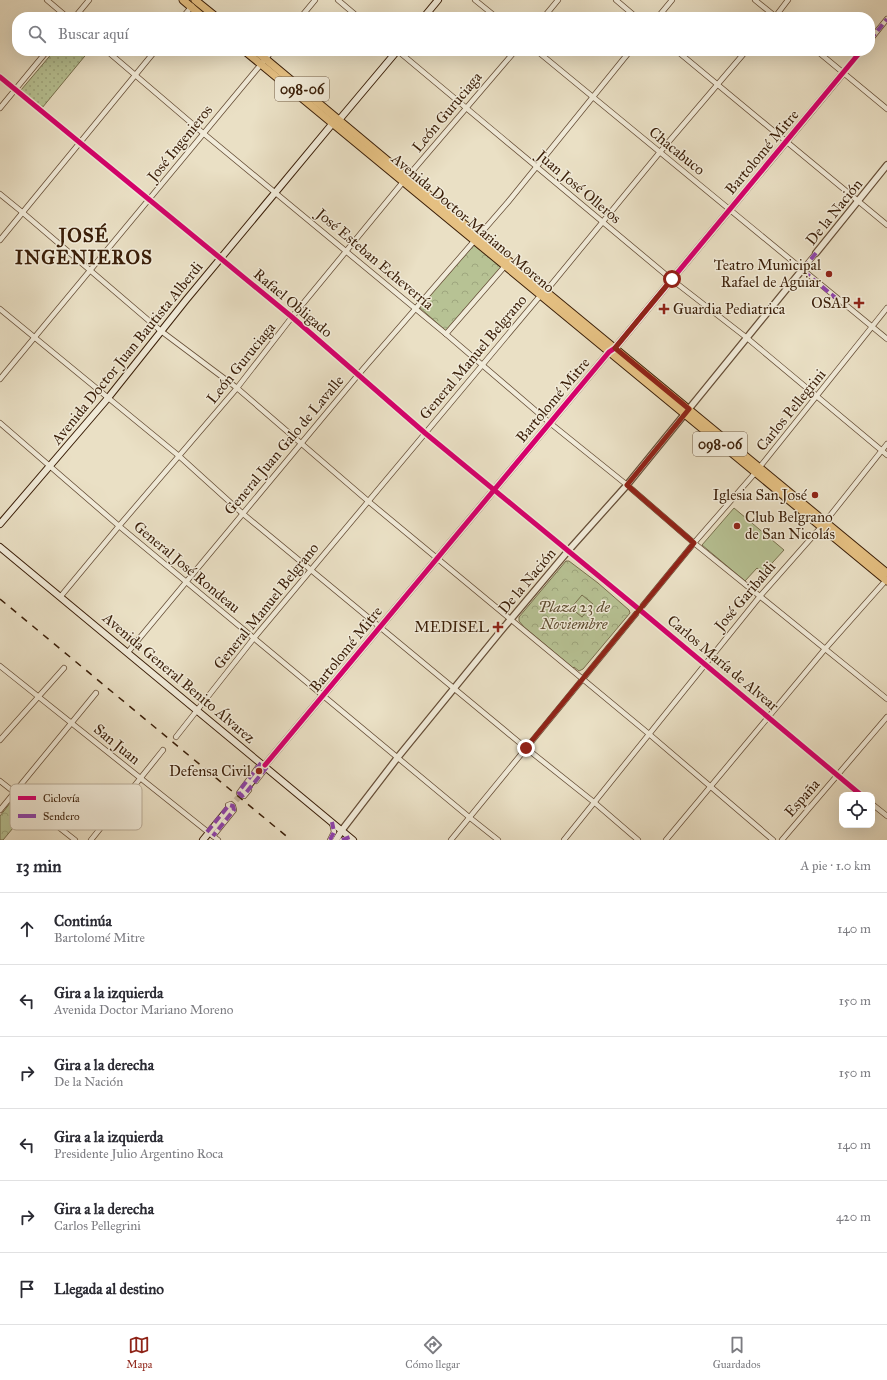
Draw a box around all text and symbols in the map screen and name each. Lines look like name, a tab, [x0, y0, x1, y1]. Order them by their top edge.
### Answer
search box	[12, 12, 875, 56]
icon: search	[26, 23, 48, 45]
text: Buscar aquí	[58, 25, 129, 43]
street label: León Guruciaga	[408, 68, 486, 156]
road number: 098-06	[275, 77, 329, 101]
street label: José Ingenieros	[142, 101, 217, 187]
street label: Bartolomé Mitre	[721, 106, 803, 198]
street label: Chacabuco	[645, 123, 709, 179]
street label: Juan José Olleros	[531, 145, 625, 228]
street label: Avenida Doctor Mariano Moreno	[387, 149, 558, 297]
street label: De la Nación	[802, 175, 866, 249]
street label: José Esteban Echeverría	[310, 203, 438, 315]
district label: JOSÉ INGENIEROS	[15, 222, 153, 269]
place label: Teatro Municipal Rafael de Aguiar	[714, 256, 822, 291]
street label: Avenida Doctor Juan Bautista Alberdi	[47, 258, 207, 449]
street label: Rafael Obligado	[250, 265, 336, 341]
marker: Teatro Municipal Rafael de Aguiar	[824, 269, 834, 279]
route start	[663, 270, 681, 288]
street label: General Manuel Belgrano	[416, 291, 531, 423]
place label: OSAP	[811, 294, 850, 312]
marker: OSAP	[853, 297, 865, 309]
place label: Guardia Pediatrica	[673, 300, 786, 318]
marker: Guardia Pediatrica	[658, 303, 670, 315]
street label: León Guruciaga	[203, 318, 280, 407]
street label: Bartolomé Mitre	[512, 354, 594, 446]
street label: Carlos Pellegrini	[752, 365, 830, 455]
street label: General Juan Galo de Lavalle	[220, 372, 348, 519]
road number: 098-06	[693, 432, 747, 456]
place label: Iglesia San José	[713, 486, 808, 505]
marker: Iglesia San José	[810, 490, 820, 500]
place label: Club Belgrano de San Nicolás	[745, 508, 835, 543]
street label: General José Rondeau	[129, 517, 244, 618]
marker: Club Belgrano de San Nicolás	[732, 521, 742, 531]
street label: General Manuel Belgrano	[210, 539, 323, 673]
street label: De la Nación	[494, 545, 560, 617]
street label: José Garibaldi	[710, 558, 780, 636]
park label: Plaza 23 de Noviembre	[538, 598, 610, 633]
street label: Bartolomé Mitre	[306, 603, 386, 695]
street label: Avenida General Benito Álvarez	[98, 607, 260, 747]
street label: Carlos María de Alvear	[664, 611, 783, 715]
place label: MEDISEL	[414, 618, 489, 636]
marker: MEDISEL	[492, 621, 504, 633]
street label: San Juan	[90, 720, 144, 769]
route end	[517, 739, 535, 757]
place label: Defensa Civil	[169, 762, 252, 780]
marker: Defensa Civil	[254, 766, 264, 776]
street label: España	[781, 775, 824, 821]
legend	[10, 784, 142, 830]
text: Ciclovía	[43, 792, 80, 805]
map controls	[839, 792, 875, 828]
button: locate	[839, 792, 875, 828]
text: Sendero	[43, 810, 80, 823]
text: 13 min	[16, 856, 61, 877]
text: A pie · 1.0 km	[800, 858, 871, 874]
text: Continúa	[54, 912, 112, 930]
icon: ahead	[16, 918, 38, 940]
text: 140 m	[837, 921, 871, 937]
text: Bartolomé Mitre	[54, 930, 145, 946]
text: Gira a la izquierda	[54, 984, 163, 1002]
icon: left	[16, 990, 38, 1012]
text: 150 m	[839, 993, 871, 1009]
text: Avenida Doctor Mariano Moreno	[54, 1002, 233, 1018]
text: Gira a la derecha	[54, 1056, 154, 1074]
icon: right	[16, 1062, 38, 1084]
text: 150 m	[839, 1065, 871, 1081]
text: De la Nación	[54, 1074, 123, 1090]
text: Gira a la izquierda	[54, 1128, 163, 1146]
icon: left	[16, 1134, 38, 1156]
text: 140 m	[837, 1137, 871, 1153]
text: Presidente Julio Argentino Roca	[54, 1146, 223, 1162]
text: Gira a la derecha	[54, 1200, 154, 1218]
icon: right	[16, 1206, 38, 1228]
text: 420 m	[836, 1209, 871, 1225]
text: Carlos Pellegrini	[54, 1218, 141, 1234]
icon: arrive	[16, 1278, 38, 1300]
text: Llegada al destino	[54, 1280, 164, 1298]
tab: Mapa	[126, 1334, 153, 1371]
tab: Cómo llegar	[405, 1334, 460, 1371]
tab: Guardados	[713, 1334, 761, 1371]

